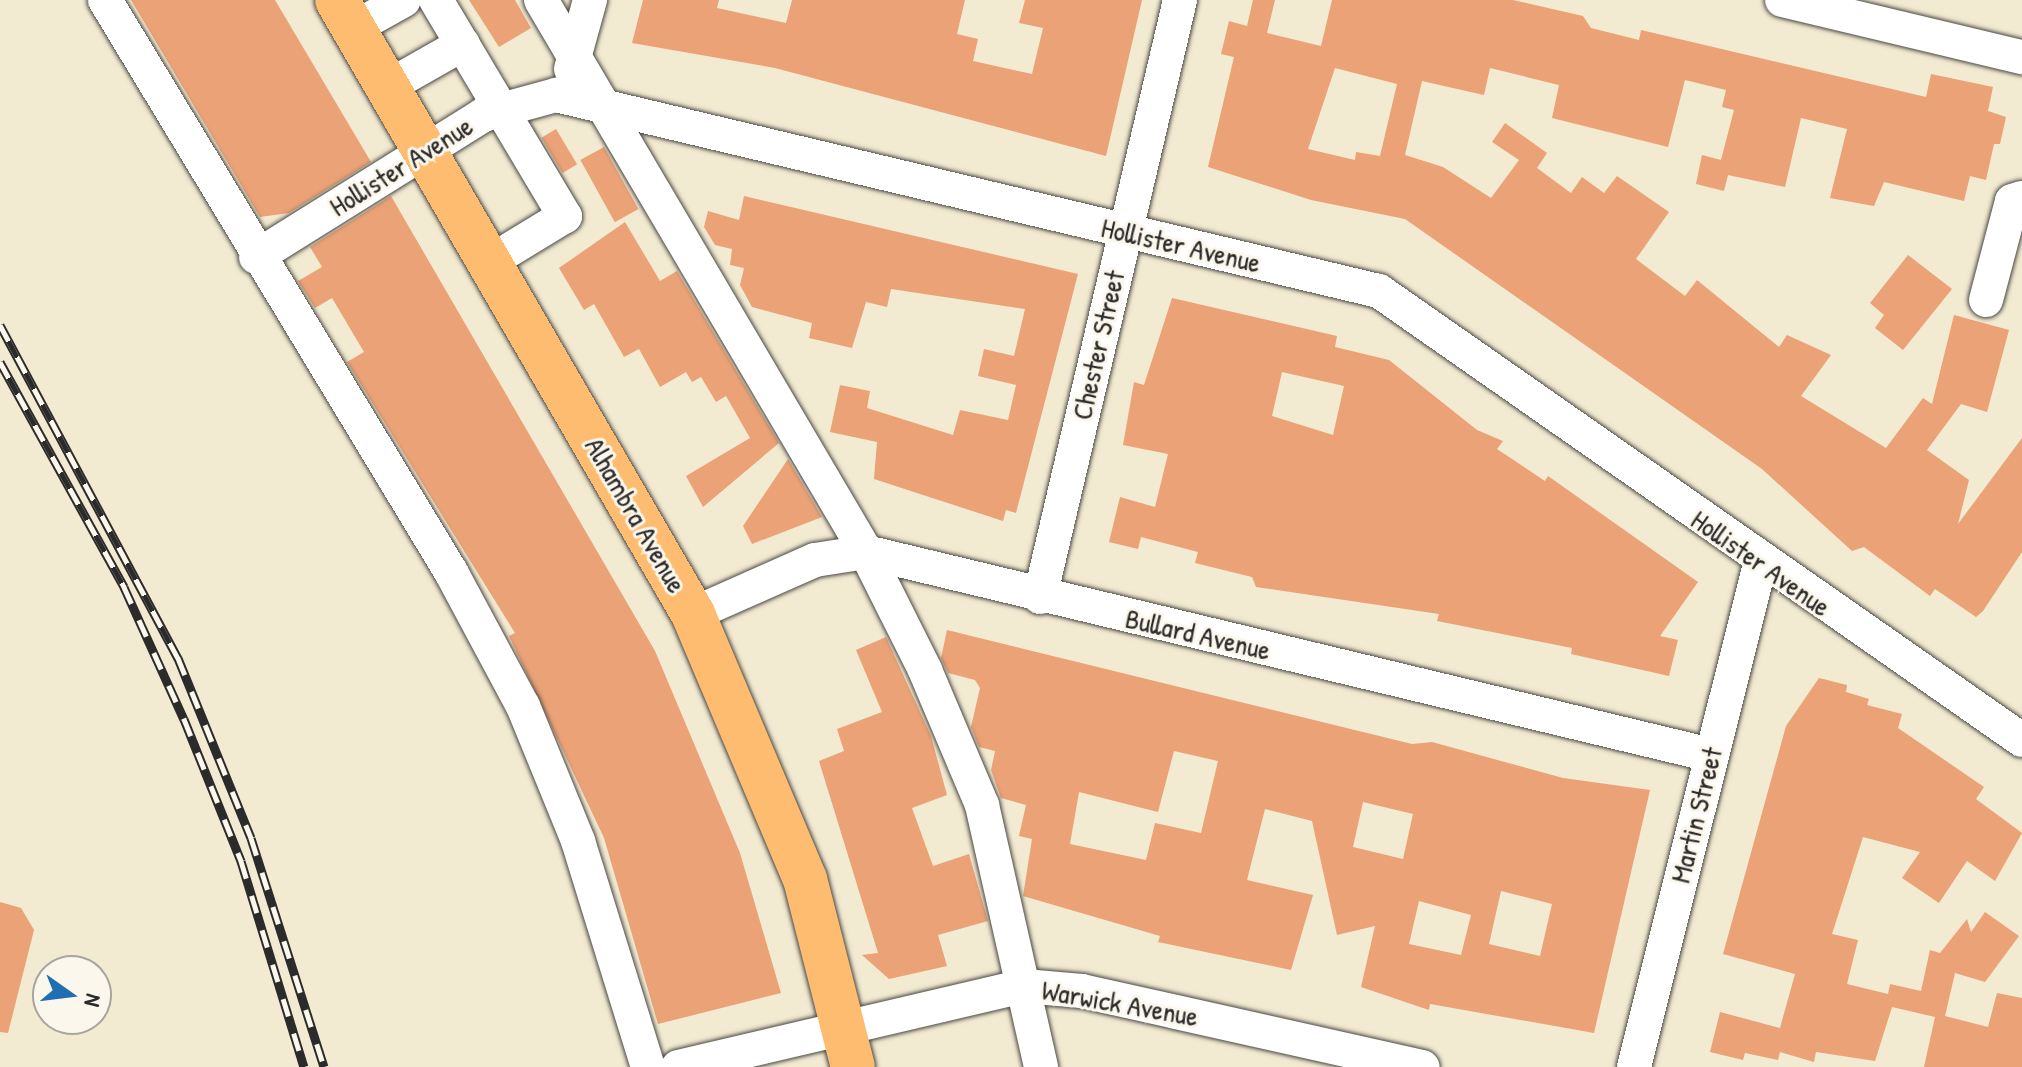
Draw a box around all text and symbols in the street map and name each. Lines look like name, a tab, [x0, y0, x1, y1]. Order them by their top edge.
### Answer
street label: Hollister Avenue	[323, 109, 479, 223]
street label: Hollister Avenue	[1098, 210, 1264, 280]
street label: Chester Street	[1065, 267, 1131, 423]
street label: Alhambra Avenue	[578, 431, 694, 599]
street label: Hollister Avenue	[1685, 503, 1837, 623]
street label: Bullard Avenue	[1122, 601, 1274, 667]
street label: Martin Street	[1663, 744, 1729, 886]
north arrow	[32, 955, 112, 1035]
street label: Warwick Avenue	[1039, 973, 1201, 1033]
text: N	[77, 991, 109, 1010]

